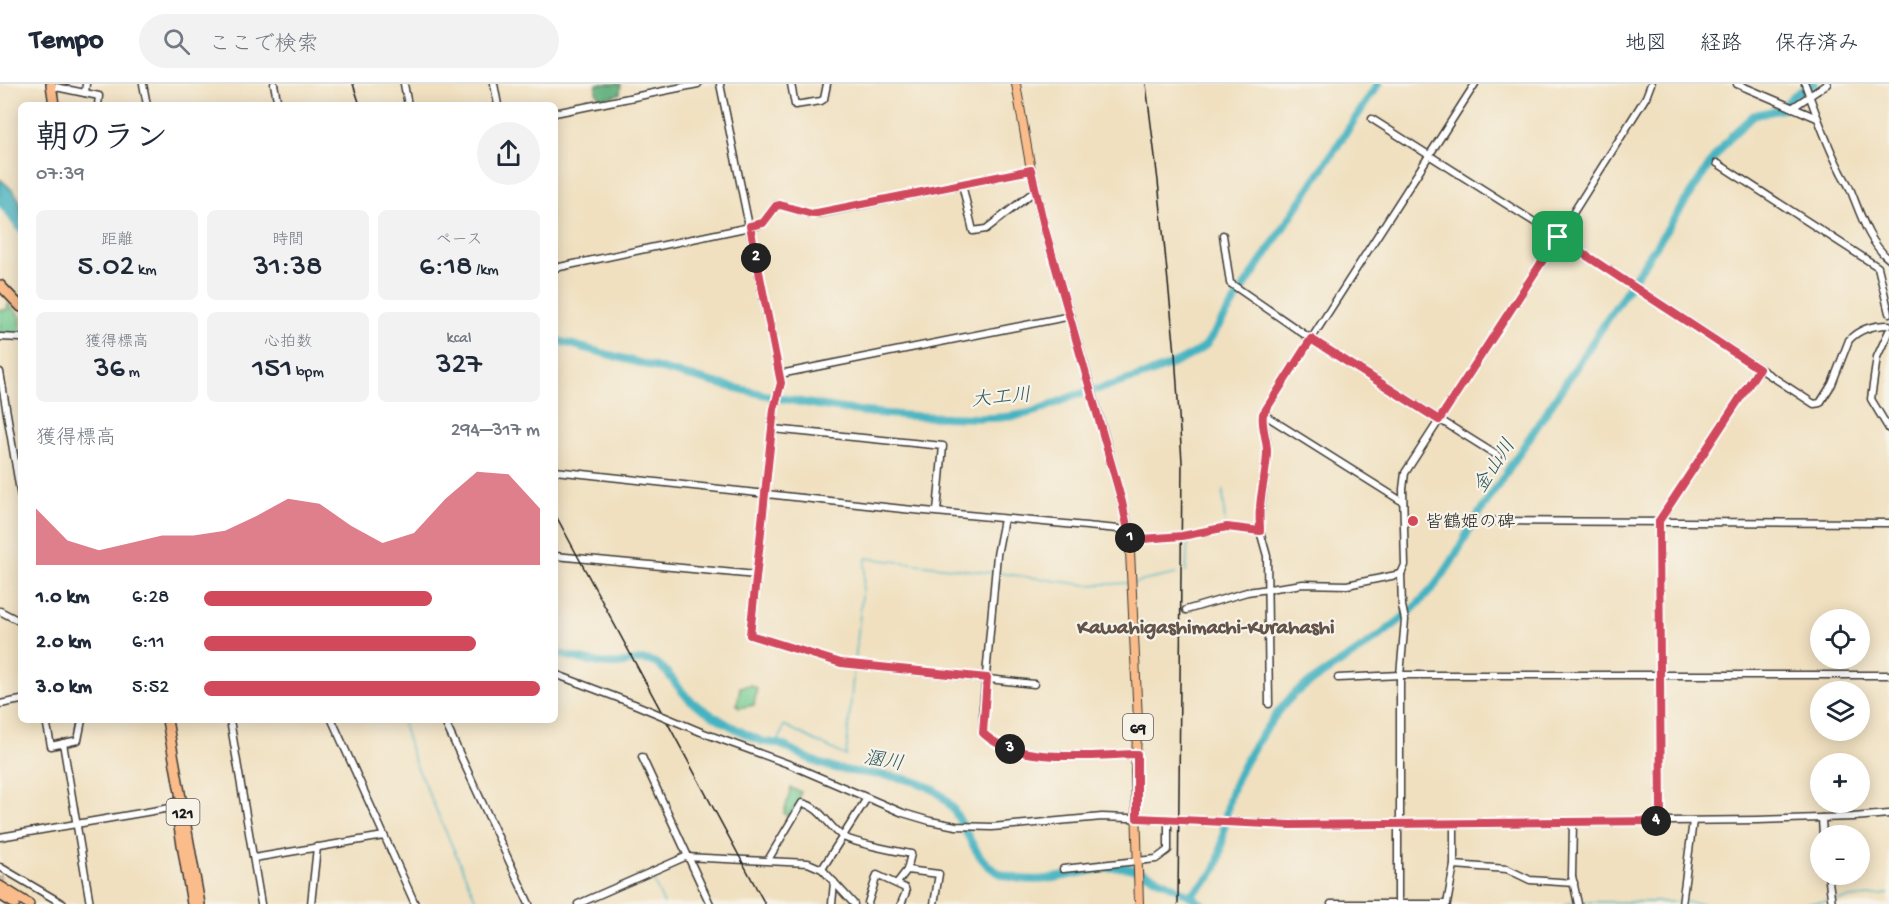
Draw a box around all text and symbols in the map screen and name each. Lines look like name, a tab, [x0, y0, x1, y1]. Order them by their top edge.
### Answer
search box	[139, 14, 559, 68]
text: Tempo	[30, 25, 103, 58]
icon: search	[160, 25, 193, 58]
text: ここで検索	[208, 33, 318, 59]
text: 地図	[1625, 33, 1667, 58]
text: 経路	[1700, 33, 1742, 58]
text: 保存済み	[1775, 33, 1859, 58]
text: 朝のラン	[36, 122, 168, 160]
button: share	[477, 122, 540, 185]
text: 07:39	[36, 164, 84, 187]
pin	[1532, 211, 1583, 262]
icon: arrive	[1541, 220, 1574, 253]
text: 距離	[101, 232, 133, 251]
text: 時間	[272, 232, 304, 251]
text: ペース	[435, 232, 483, 251]
pin: 2	[741, 243, 771, 273]
text: 2	[752, 248, 760, 267]
text: 5.02	[77, 251, 134, 286]
text: 31:38	[253, 251, 323, 286]
text: 6:18	[419, 251, 473, 286]
text: km	[134, 262, 157, 281]
text: /km	[473, 262, 499, 281]
text: kcal	[447, 330, 471, 349]
text: 獲得標高	[85, 334, 149, 353]
text: 心拍数	[264, 334, 312, 353]
text: 327	[436, 349, 482, 384]
text: 36	[94, 353, 125, 388]
text: 151	[252, 353, 292, 388]
text: m	[125, 364, 140, 383]
text: bpm	[292, 364, 324, 383]
water label: 大工川	[970, 384, 1032, 414]
text: 294–317 m	[451, 420, 540, 443]
text: 獲得標高	[36, 428, 116, 451]
water label: 金山川	[1469, 435, 1522, 498]
place label: 皆鶴姫の碑	[1425, 512, 1515, 534]
marker: 皆鶴姫の碑	[1406, 514, 1420, 528]
pin: 1	[1115, 523, 1145, 553]
text: 1	[1127, 528, 1133, 547]
text: 1.0 km	[36, 587, 90, 610]
text: 6:28	[132, 587, 169, 610]
map controls	[1810, 609, 1870, 885]
button: locate	[1810, 609, 1870, 669]
district label: Kawahigashimachi-Kurahashi	[1076, 617, 1335, 642]
text: 2.0 km	[36, 632, 91, 655]
text: 6:11	[132, 632, 165, 655]
text: 3.0 km	[36, 677, 92, 700]
text: 5:52	[132, 677, 169, 700]
button: layers	[1810, 681, 1870, 741]
road number: 69	[1123, 714, 1153, 740]
pin: 3	[995, 734, 1025, 764]
text: 3	[1006, 739, 1014, 758]
water label: 溷川	[862, 747, 905, 777]
button: +	[1810, 753, 1870, 813]
road number: 121	[166, 799, 200, 825]
pin: 4	[1641, 806, 1671, 836]
text: 4	[1652, 811, 1660, 830]
button: −	[1810, 825, 1870, 885]

